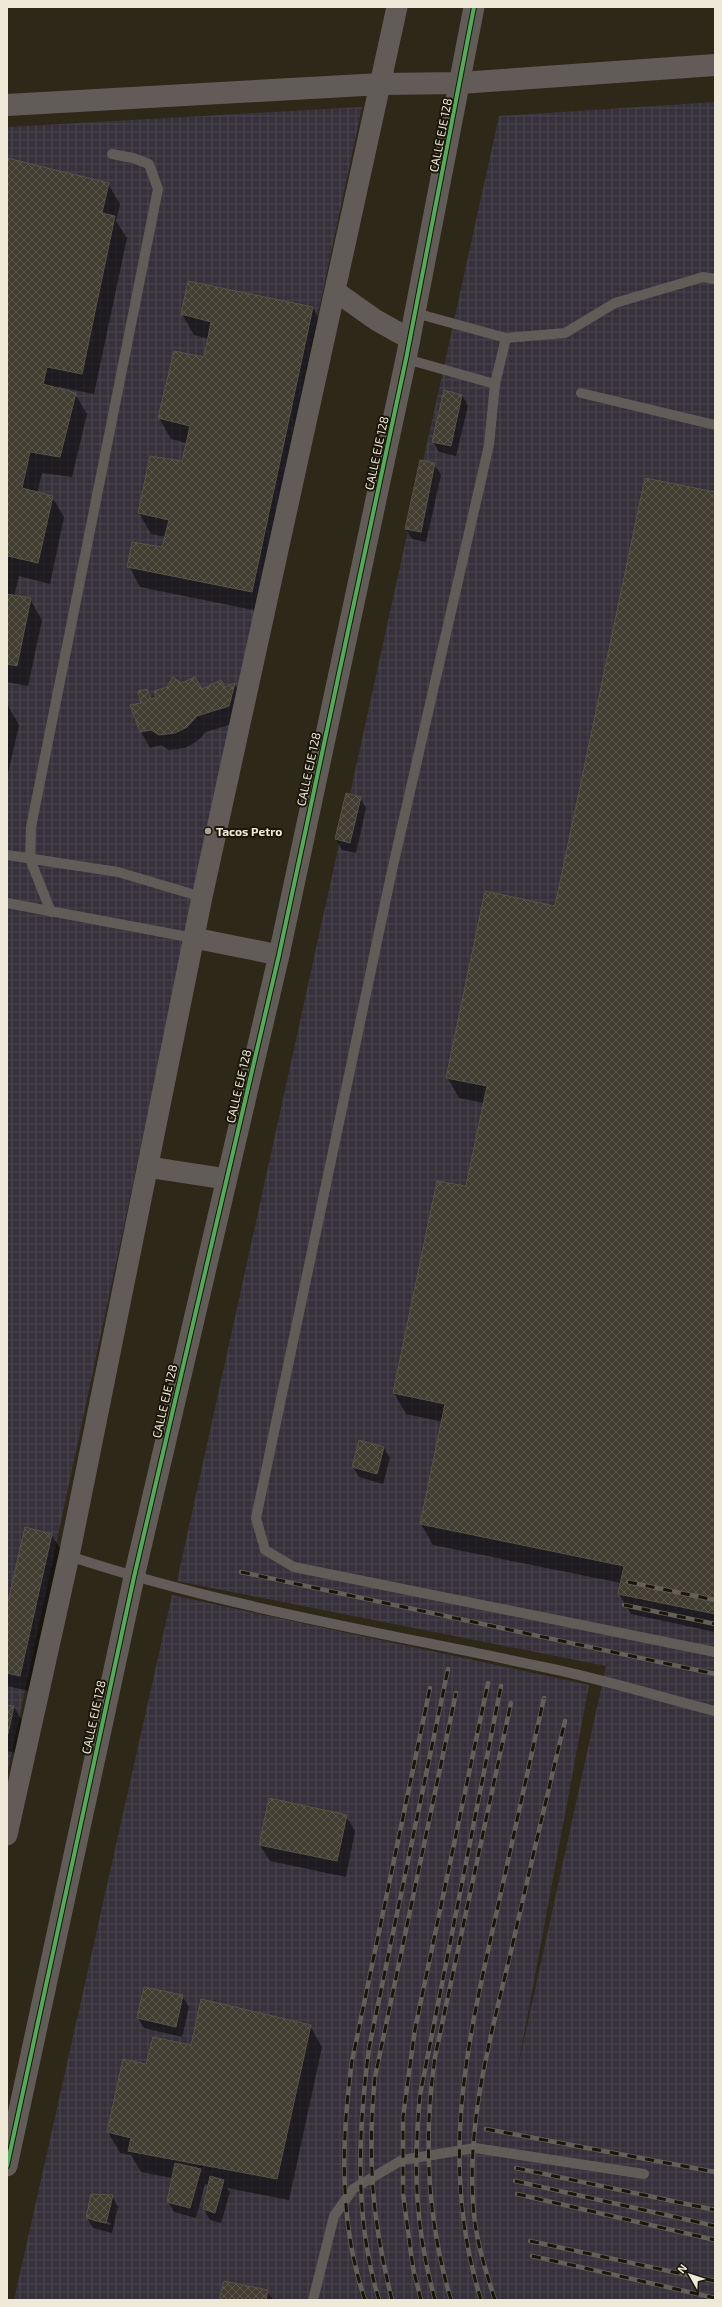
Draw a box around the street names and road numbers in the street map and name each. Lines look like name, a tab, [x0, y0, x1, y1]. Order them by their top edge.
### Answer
street label: CALLE EJE 128	[426, 97, 454, 173]
street label: CALLE EJE 128	[361, 415, 391, 491]
street label: CALLE EJE 128	[293, 731, 323, 807]
street label: CALLE EJE 128	[223, 1048, 253, 1124]
street label: CALLE EJE 128	[149, 1363, 179, 1439]
street label: CALLE EJE 128	[78, 1679, 108, 1755]

